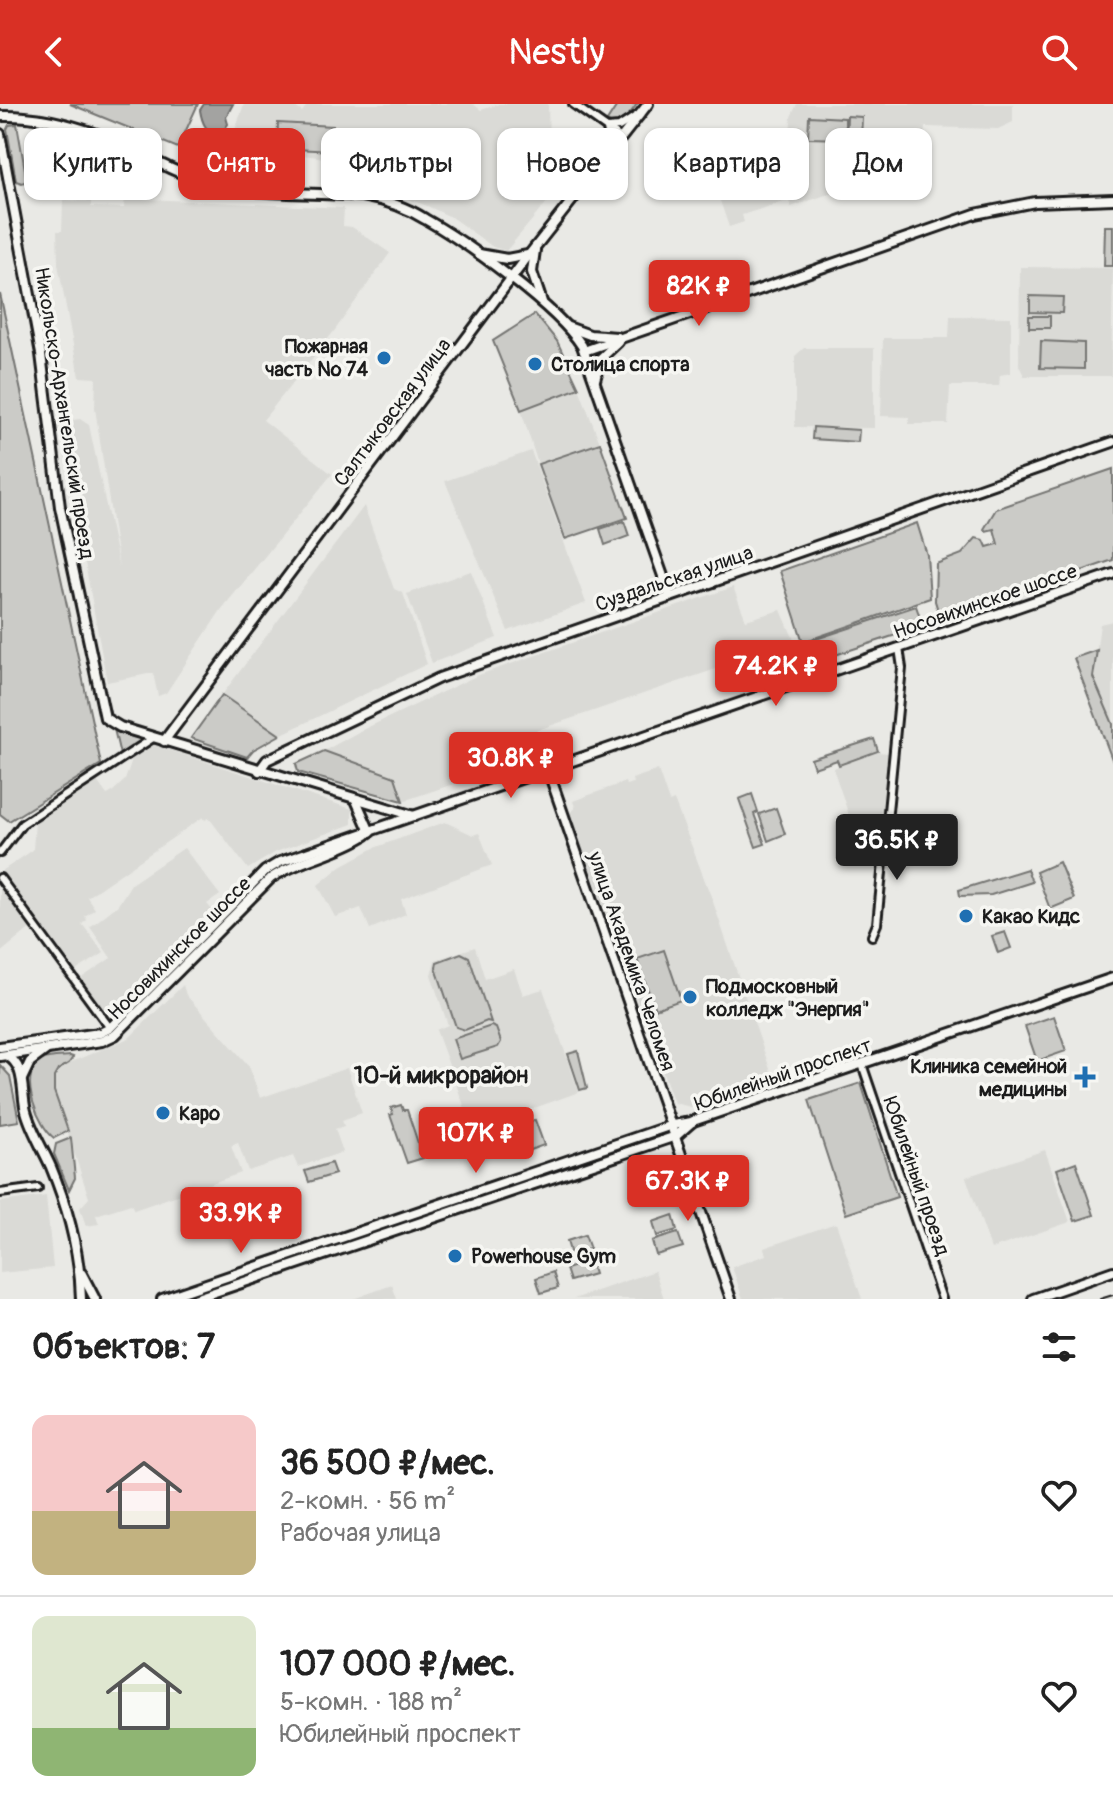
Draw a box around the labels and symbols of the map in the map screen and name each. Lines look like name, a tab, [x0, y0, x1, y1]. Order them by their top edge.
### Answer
pin: 82K ₽	[643, 260, 755, 328]
street label: Никольско-Архангельский проезд	[29, 265, 100, 561]
street label: Салтыковская улица	[328, 333, 456, 491]
place label: Пожарная часть № 74	[265, 334, 368, 382]
marker: Пожарная часть № 74	[375, 349, 393, 367]
place label: Столица спорта	[551, 352, 690, 377]
marker: Столица спорта	[526, 355, 544, 373]
street label: Суздальская улица	[592, 540, 756, 617]
street label: Носовихинское шоссе	[890, 558, 1080, 645]
pin: 74.2K ₽	[702, 640, 850, 708]
pin: 30.8K ₽	[437, 732, 585, 800]
pin: 36.5K ₽	[823, 814, 971, 882]
street label: улица Академика Челомея	[582, 847, 681, 1074]
street label: Носовихинское шоссе	[102, 871, 256, 1025]
place label: Какао Кидс	[982, 904, 1080, 929]
marker: Какао Кидс	[957, 907, 975, 925]
place label: Подмосковный колледж "Энергия"	[706, 974, 870, 1022]
marker: Подмосковный колледж "Энергия"	[681, 988, 699, 1006]
street label: Юбилейный проспект	[692, 1032, 875, 1116]
place label: Клиника семейной медицины	[910, 1054, 1067, 1102]
district label: 10-й микрорайон	[354, 1061, 528, 1090]
marker: Клиника семейной медицины	[1074, 1066, 1096, 1088]
street label: Юбилейный проезд	[878, 1094, 955, 1259]
place label: Каро	[179, 1101, 220, 1126]
marker: Каро	[154, 1104, 172, 1122]
pin: 107K ₽	[411, 1107, 541, 1175]
pin: 67.3K ₽	[614, 1155, 762, 1223]
pin: 33.9K ₽	[167, 1187, 315, 1255]
place label: Powerhouse Gym	[471, 1244, 616, 1269]
marker: Powerhouse Gym	[446, 1247, 464, 1265]

